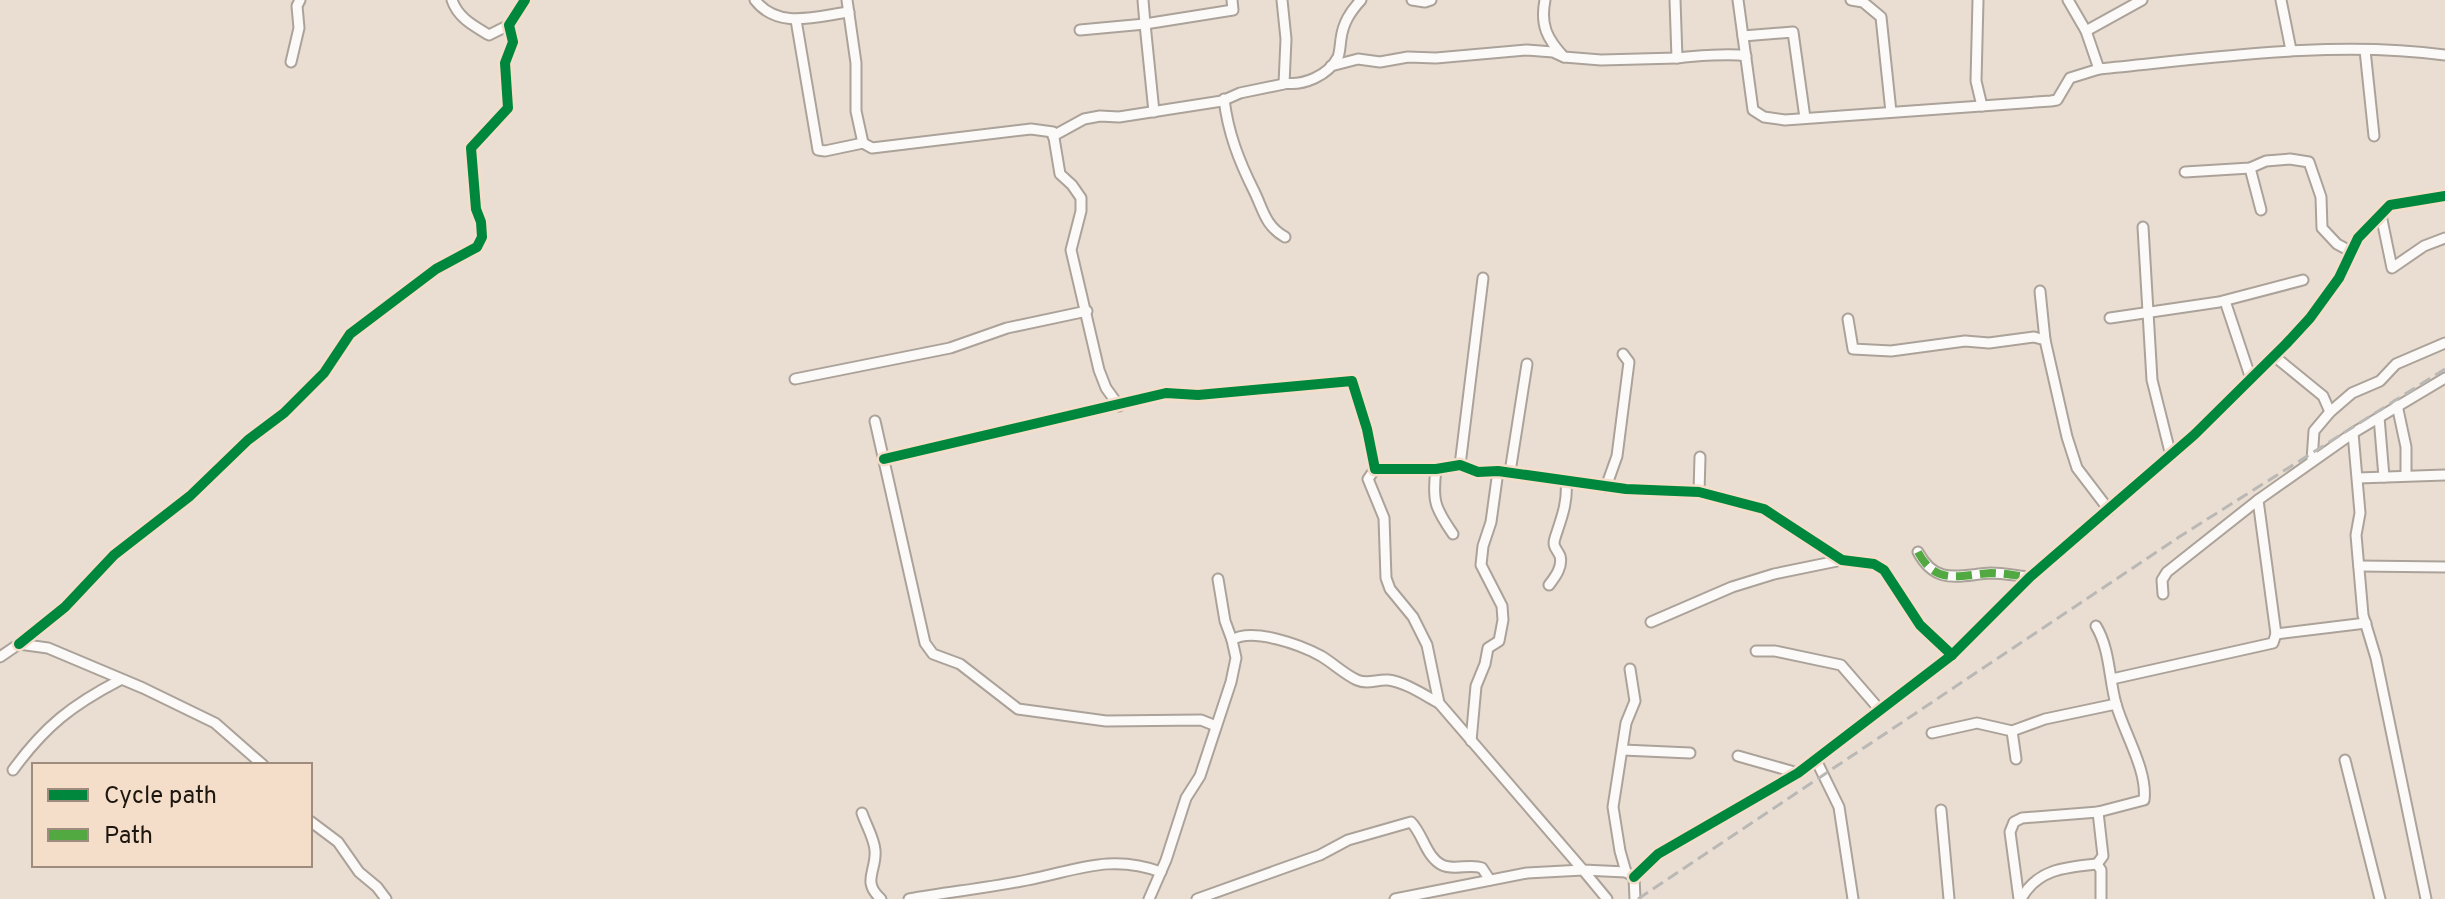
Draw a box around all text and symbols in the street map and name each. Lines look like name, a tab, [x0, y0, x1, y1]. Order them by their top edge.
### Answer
legend	[32, 763, 312, 867]
text: Cycle path	[104, 782, 217, 812]
text: Path	[104, 822, 153, 852]

